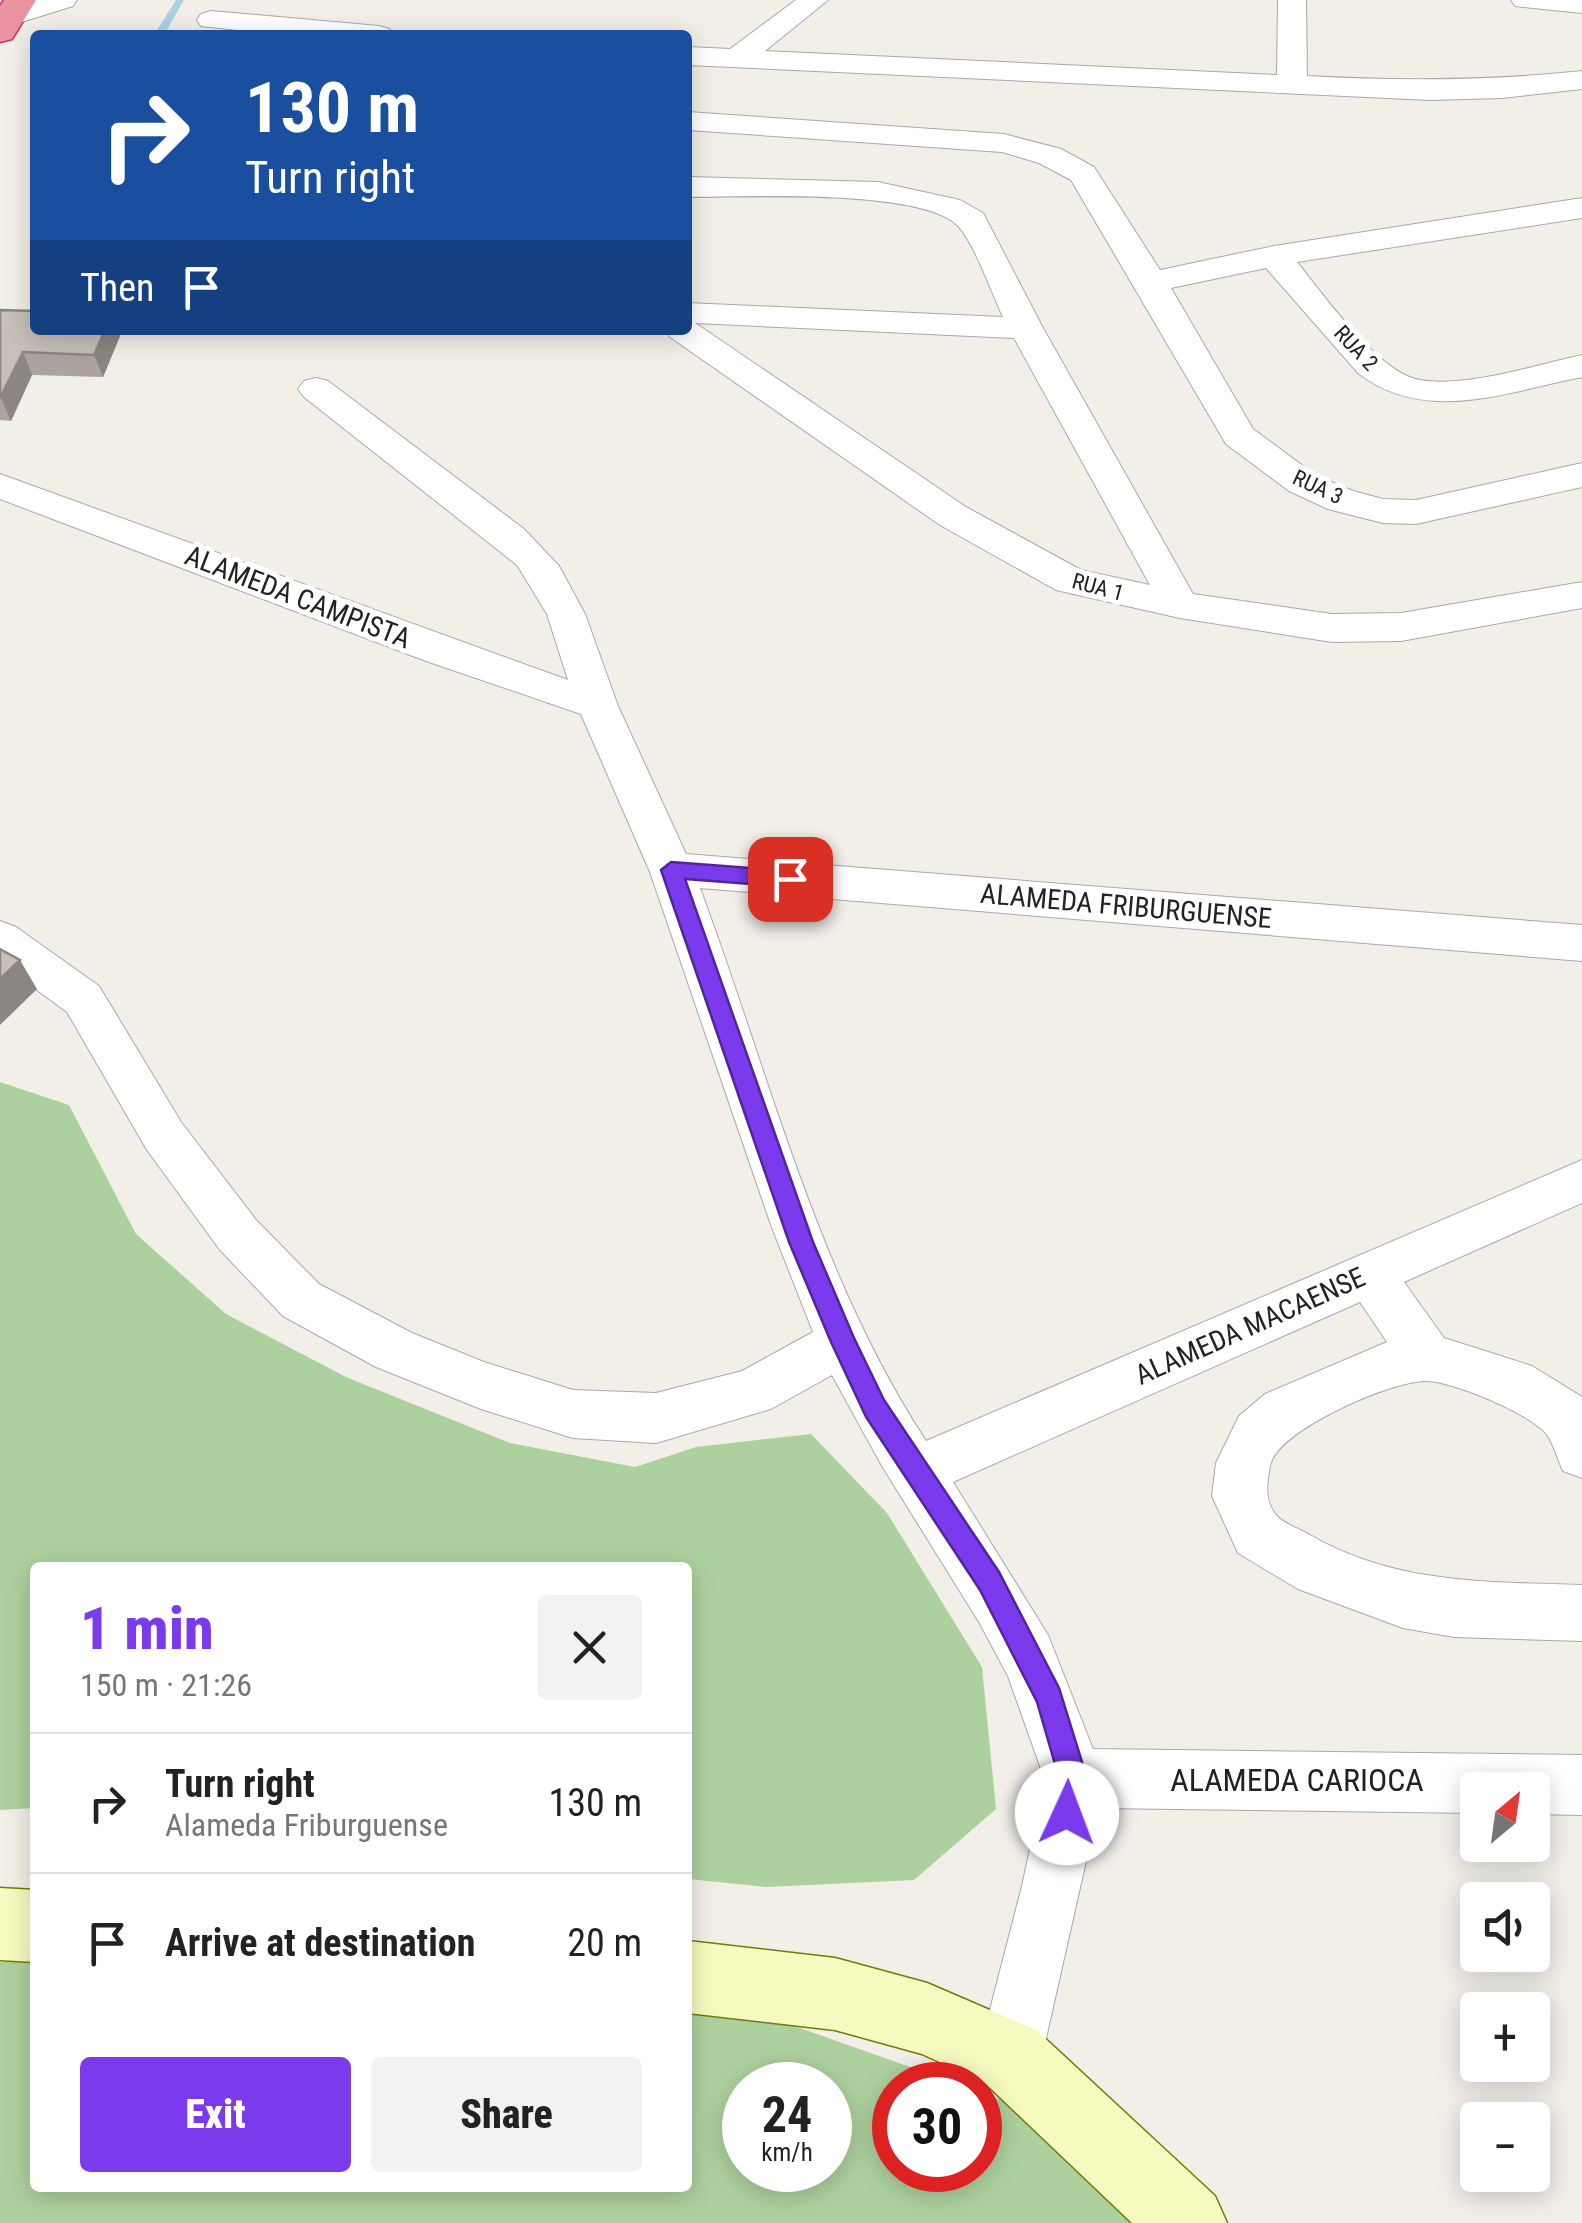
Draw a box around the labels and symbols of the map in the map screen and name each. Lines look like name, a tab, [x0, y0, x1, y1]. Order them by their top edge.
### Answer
street label: RUA 2	[1329, 320, 1383, 376]
street label: RUA 3	[1289, 465, 1347, 509]
street label: ALAMEDA CAMPISTA	[180, 539, 416, 655]
street label: RUA 1	[1069, 568, 1127, 606]
pin	[748, 837, 833, 922]
street label: ALAMEDA FRIBURGUENSE	[979, 877, 1273, 935]
street label: ALAMEDA MACAENSE	[1130, 1260, 1370, 1392]
position arrow	[1015, 1761, 1119, 1865]
street label: ALAMEDA CARIOCA	[1170, 1761, 1424, 1799]
north arrow	[1460, 1772, 1550, 1862]
speed limit sign: 30	[872, 2062, 1002, 2192]

